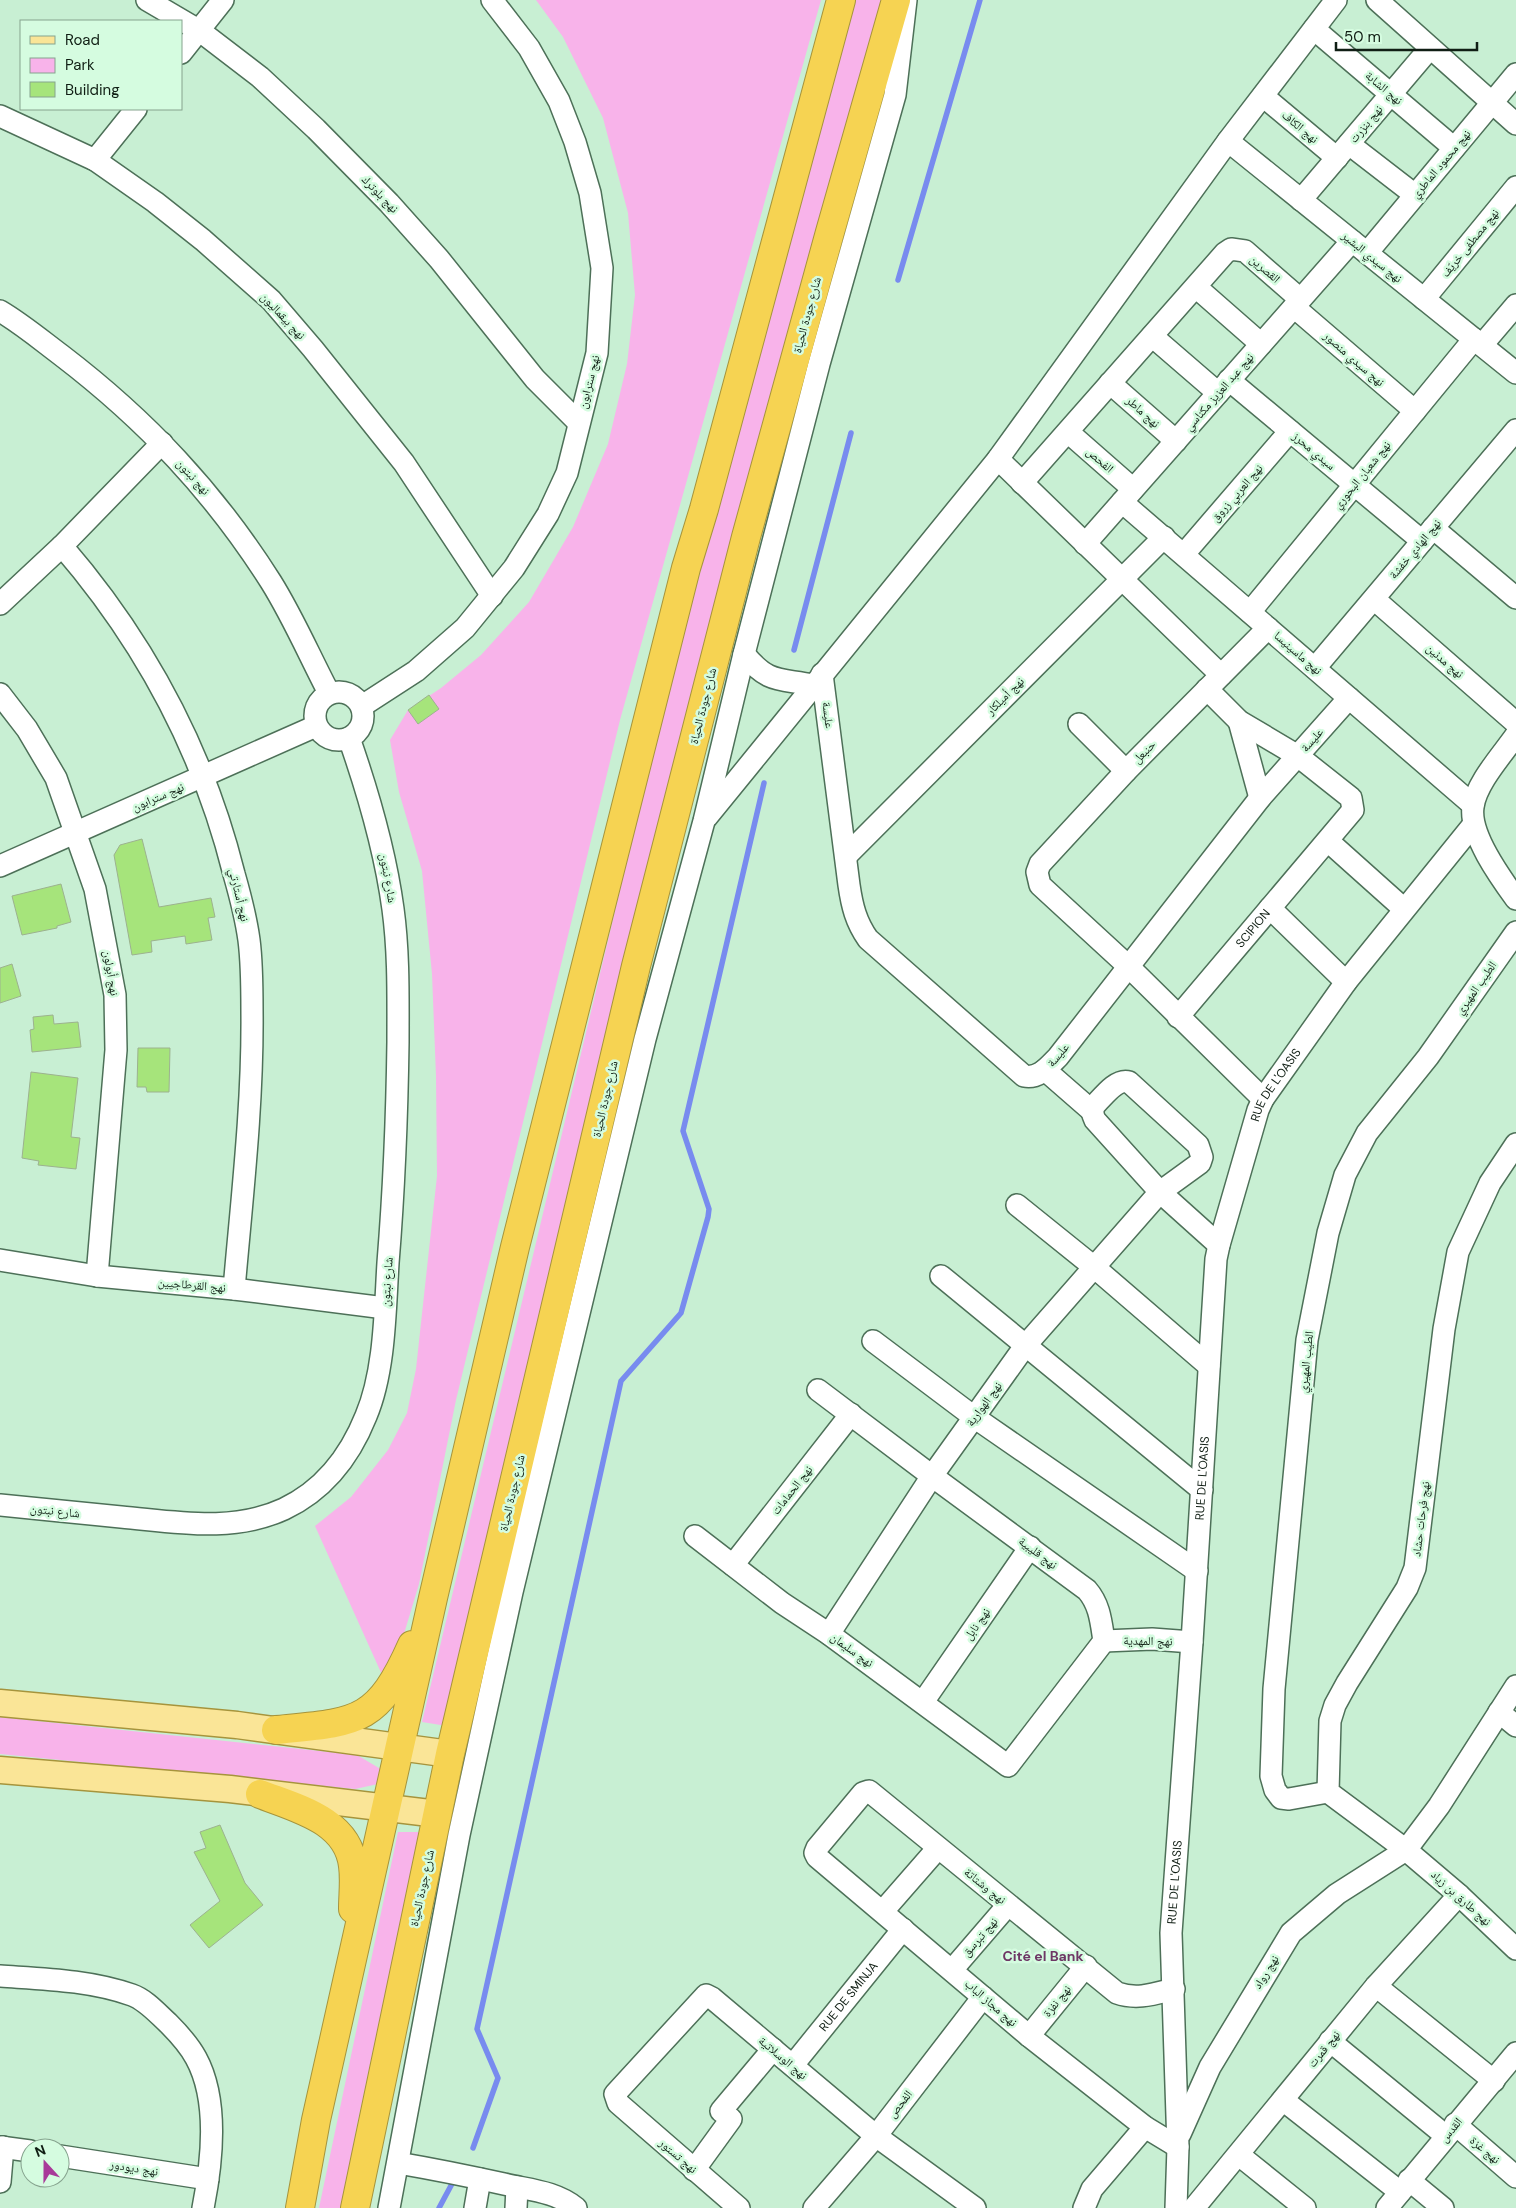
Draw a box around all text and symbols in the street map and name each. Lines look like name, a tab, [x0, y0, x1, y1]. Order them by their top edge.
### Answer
legend	[20, 20, 182, 110]
scale bar	[1336, 20, 1477, 52]
text: 50 m	[1344, 27, 1381, 47]
text: Road	[65, 30, 100, 50]
text: Park	[65, 55, 95, 75]
street label: نهج الشابة	[1362, 68, 1406, 108]
text: Building	[65, 80, 120, 100]
street label: نهج بنزرت	[1346, 102, 1386, 146]
street label: نهج الكاف	[1278, 107, 1322, 147]
street label: نهج محمود الماطري	[1408, 126, 1476, 203]
street label: نهج بلوترك	[358, 172, 402, 216]
street label: نهج مصطفى خريّف	[1437, 205, 1503, 281]
street label: نهج سيدي البشير	[1336, 227, 1406, 288]
street label: القصرين	[1246, 251, 1284, 287]
street label: شارع جودة الحياة	[789, 275, 825, 355]
street label: نهج بيقماليون	[257, 289, 309, 343]
street label: نهج سيدي منصور	[1318, 327, 1388, 392]
street label: نهج عبد العزيز مكناسي	[1181, 350, 1259, 436]
street label: نهج سترابون	[575, 353, 603, 411]
street label: نهج ماطر	[1122, 392, 1163, 431]
street label: سيدي محرز	[1287, 428, 1339, 475]
street label: نهج شعبان البحوري	[1330, 438, 1396, 514]
street label: الفحص	[1083, 444, 1117, 476]
street label: نهج نبتون	[173, 456, 213, 498]
street label: نهج العربي زروق	[1207, 461, 1268, 527]
street label: نهج الهادي خفشة	[1385, 516, 1446, 584]
street label: نهج ماسينيسا	[1271, 628, 1325, 678]
street label: نهج مدنين	[1423, 640, 1467, 682]
street label: شارع جودة الحياة	[686, 666, 720, 746]
street label: نهج أميلكار	[982, 673, 1028, 719]
street label: عليسة	[818, 701, 838, 729]
street label: عليسة	[1297, 725, 1327, 755]
street label: حنبعل	[1129, 737, 1159, 767]
street label: نهج سترابون	[130, 779, 186, 815]
street label: شارع نبتون	[376, 852, 400, 904]
street label: نهج أستارتي	[223, 867, 253, 924]
street label: SCIPION	[1232, 906, 1274, 951]
street label: نهج أبولون	[99, 949, 123, 997]
street label: الطيب المهيري	[1452, 958, 1502, 1019]
street label: عليسة	[1043, 1040, 1073, 1070]
street label: RUE DE L'OASIS	[1247, 1045, 1305, 1123]
street label: شارع جودة الحياة	[588, 1059, 622, 1139]
street label: شارع نبتون	[377, 1257, 397, 1307]
street label: نهج القرطاجيين	[157, 1274, 227, 1296]
street label: الطيب المهيري	[1295, 1330, 1319, 1394]
street label: نهج الهوارية	[962, 1378, 1006, 1430]
street label: RUE DE L'OASIS	[1192, 1436, 1213, 1521]
street label: شارع جودة الحياة	[495, 1453, 529, 1533]
street label: نهج الحمامات	[768, 1462, 816, 1518]
street label: نهج فرحات حشاد	[1408, 1480, 1434, 1558]
street label: شارع نبتون	[29, 1500, 81, 1522]
street label: نهج قليبية	[1015, 1533, 1061, 1573]
street label: نهج نابل	[960, 1605, 994, 1643]
street label: نهج سليمان	[827, 1629, 877, 1671]
street label: نهج المهدية	[1123, 1633, 1173, 1649]
street label: RUE DE L'OASIS	[1164, 1840, 1186, 1925]
street label: شارع جودة الحياة	[406, 1848, 438, 1928]
street label: نهج وشتاتة	[961, 1864, 1009, 1908]
street label: نهج طارق بن زياد	[1427, 1867, 1495, 1929]
street label: نهج تبرسق	[959, 1914, 1001, 1960]
district label: Cité el Bank	[1002, 1947, 1084, 1965]
street label: نهج رواد	[1249, 1952, 1283, 1992]
street label: RUE DE SMINJA	[815, 1958, 881, 2035]
street label: نهج مجاز الباب	[961, 1976, 1021, 2030]
street label: نهج نفزة	[1039, 1982, 1075, 2020]
street label: نهج قمرت	[1304, 2027, 1344, 2071]
street label: نهج الوسلاتية	[755, 2033, 811, 2083]
street label: الفحص	[884, 2087, 916, 2121]
street label: القدس	[1436, 2114, 1466, 2146]
street label: نهج غزة	[1466, 2133, 1504, 2167]
street label: نهج تستور	[655, 2134, 700, 2177]
north arrow	[20, 2138, 70, 2188]
text: N	[32, 2141, 48, 2161]
street label: نهج ديودور	[108, 2156, 159, 2180]

